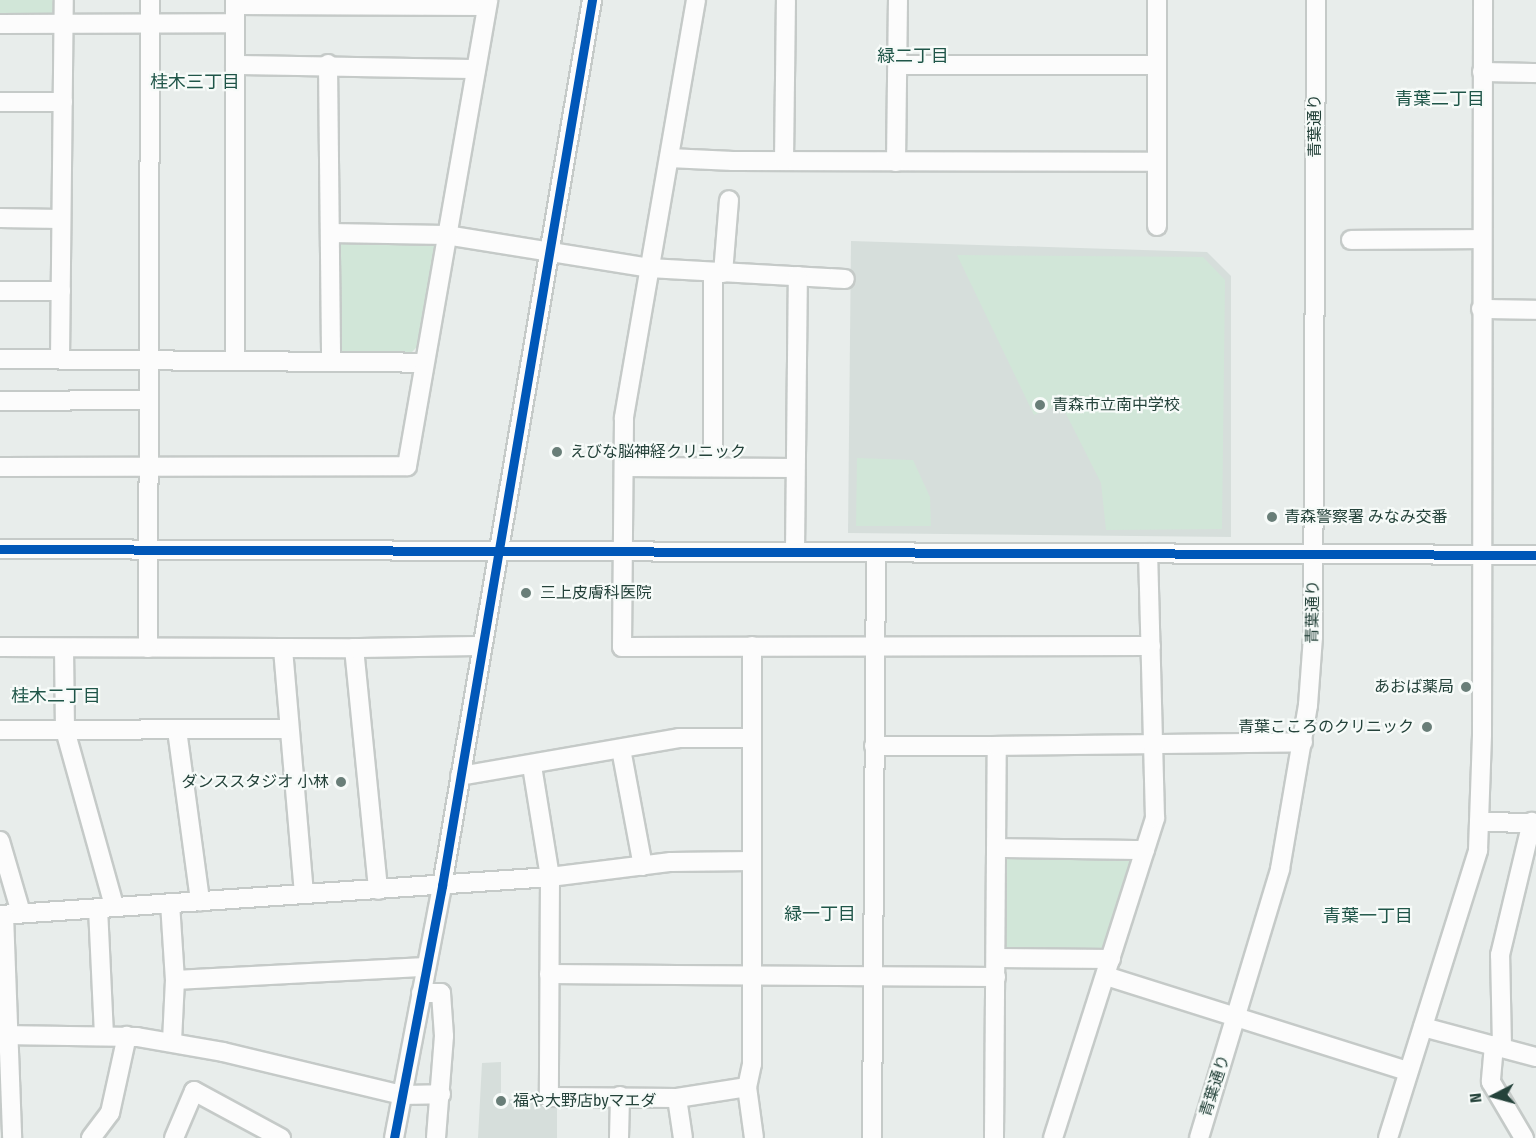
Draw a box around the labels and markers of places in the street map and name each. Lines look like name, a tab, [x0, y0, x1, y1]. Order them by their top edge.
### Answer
place label: 青森市立南中学校	[1052, 395, 1180, 415]
marker: 青森市立南中学校	[1033, 398, 1047, 412]
place label: えびな脳神経クリニック	[570, 442, 746, 462]
marker: えびな脳神経クリニック	[548, 443, 566, 461]
place label: 青森警察署 みなみ交番	[1284, 507, 1448, 527]
marker: 青森警察署 みなみ交番	[1265, 510, 1279, 524]
place label: 三上皮膚科医院	[540, 583, 652, 603]
marker: 三上皮膚科医院	[517, 584, 535, 602]
place label: あおば薬局	[1374, 677, 1454, 697]
marker: あおば薬局	[1459, 680, 1473, 694]
place label: 青葉こころのクリニック	[1238, 717, 1414, 737]
marker: 青葉こころのクリニック	[1418, 718, 1436, 736]
place label: ダンススタジオ 小林	[181, 772, 329, 792]
marker: ダンススタジオ 小林	[334, 775, 348, 789]
place label: 福や大野店byマエダ	[513, 1091, 657, 1111]
marker: 福や大野店byマエダ	[494, 1094, 508, 1108]

